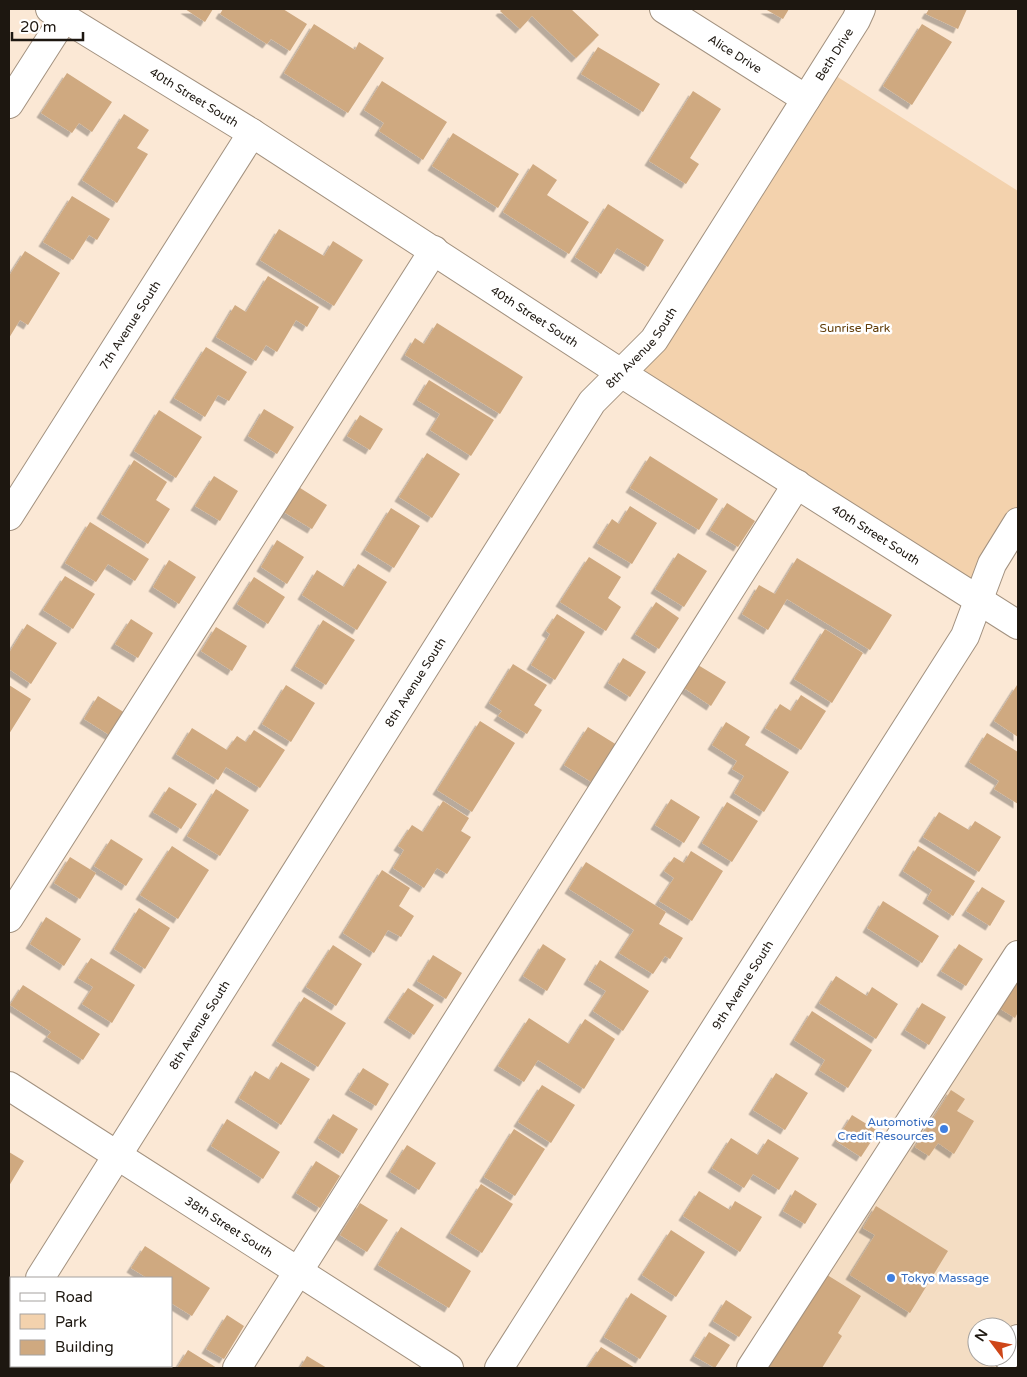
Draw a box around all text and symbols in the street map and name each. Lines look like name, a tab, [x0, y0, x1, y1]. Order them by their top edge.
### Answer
scale bar	[12, 10, 84, 42]
text: 20 m	[20, 18, 57, 36]
street label: Beth Drive	[813, 25, 856, 83]
street label: Alice Drive	[706, 32, 765, 76]
street label: 40th Street South	[147, 65, 241, 130]
street label: 7th Avenue South	[97, 278, 163, 372]
street label: 40th Street South	[488, 283, 581, 350]
street label: 8th Avenue South	[603, 305, 680, 391]
park label: Sunrise Park	[820, 321, 891, 335]
street label: 40th Street South	[829, 502, 922, 568]
street label: 8th Avenue South	[382, 635, 449, 730]
street label: 9th Avenue South	[709, 938, 776, 1032]
street label: 8th Avenue South	[166, 978, 233, 1072]
place label: Automotive Credit Resources	[837, 1115, 934, 1143]
marker: Automotive Credit Resources	[938, 1123, 950, 1135]
street label: 38th Street South	[182, 1194, 275, 1260]
place label: Tokyo Massage	[901, 1271, 989, 1285]
marker: Tokyo Massage	[885, 1272, 897, 1284]
legend	[10, 1277, 172, 1367]
text: Road	[55, 1288, 93, 1306]
text: Park	[55, 1313, 87, 1331]
north arrow	[967, 1317, 1017, 1367]
text: N	[971, 1326, 992, 1345]
text: Building	[55, 1338, 114, 1356]

